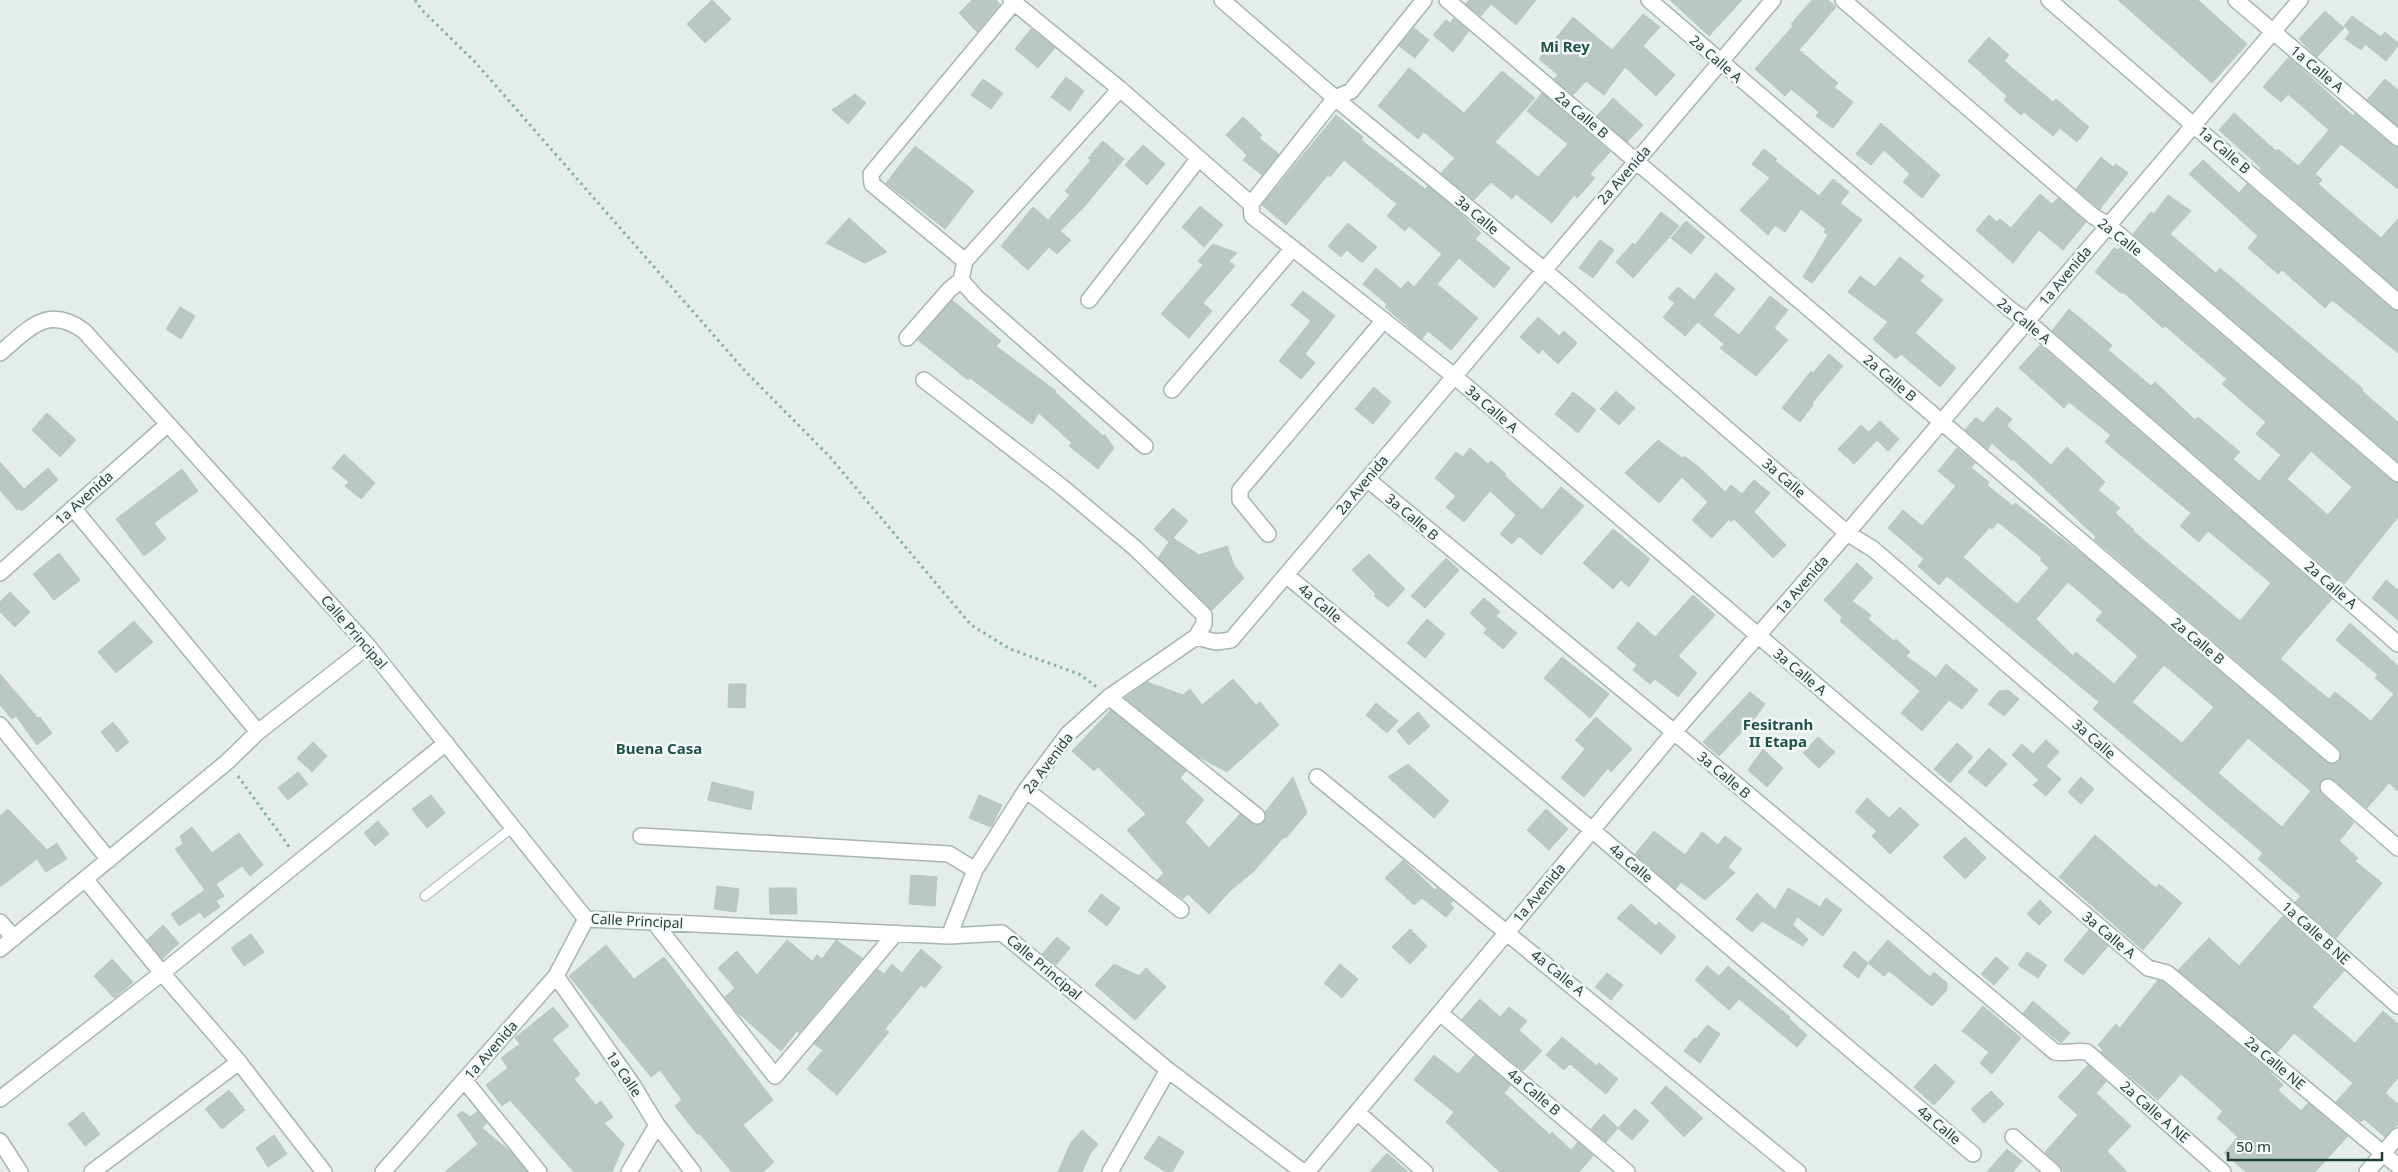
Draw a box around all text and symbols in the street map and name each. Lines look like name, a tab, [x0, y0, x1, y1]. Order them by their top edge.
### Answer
street label: 2a Calle A	[1686, 30, 1747, 87]
district label: Mi Rey	[1540, 36, 1590, 56]
street label: 1a Calle A	[2287, 41, 2348, 96]
street label: 2a Calle B	[1552, 87, 1613, 142]
street label: 1a Calle B	[2194, 121, 2255, 178]
street label: 2a Avenida	[1593, 141, 1654, 208]
street label: 3a Calle	[1452, 191, 1503, 238]
street label: 2a Calle	[2094, 213, 2146, 260]
street label: 1a Avenida	[2034, 242, 2095, 309]
street label: 2a Calle A	[1993, 293, 2055, 348]
street label: 2a Calle B	[1860, 350, 1921, 405]
street label: 3a Calle A	[1462, 380, 1523, 437]
street label: 2a Avenida	[1331, 451, 1392, 518]
street label: 3a Calle	[1759, 454, 1810, 502]
street label: 1a Avenida	[50, 466, 117, 529]
street label: 3a Calle B	[1382, 489, 1443, 544]
street label: 1a Avenida	[1771, 551, 1832, 618]
street label: 2a Calle A	[2301, 556, 2362, 613]
street label: 4a Calle	[1295, 579, 1346, 626]
street label: Calle Principal	[317, 591, 392, 673]
street label: 2a Calle B	[2168, 613, 2229, 668]
street label: 3a Calle A	[1770, 644, 1831, 699]
district label: Fesitranh II Etapa	[1743, 714, 1813, 751]
street label: 3a Calle	[2069, 715, 2120, 763]
street label: 2a Avenida	[1018, 728, 1077, 797]
district label: Buena Casa	[616, 738, 702, 758]
street label: 3a Calle B	[1694, 747, 1755, 802]
street label: 4a Calle	[1606, 839, 1657, 886]
street label: 1a Avenida	[1508, 859, 1569, 926]
street label: 1a Calle B NE	[2278, 897, 2355, 969]
street label: 3a Calle A	[2079, 907, 2140, 962]
street label: Calle Principal	[590, 909, 684, 932]
street label: Calle Principal	[1003, 930, 1086, 1004]
street label: 4a Calle A	[1527, 945, 1589, 1000]
street label: 1a Avenida	[460, 1016, 521, 1083]
street label: 2a Calle NE	[2241, 1032, 2310, 1093]
street label: 1a Calle	[602, 1047, 647, 1100]
street label: 4a Calle B	[1504, 1064, 1565, 1119]
street label: 2a Calle A NE	[2117, 1076, 2194, 1147]
street label: 4a Calle	[1914, 1101, 1965, 1148]
scale bar	[2228, 1130, 2382, 1162]
text: 50 m	[2236, 1136, 2271, 1156]

